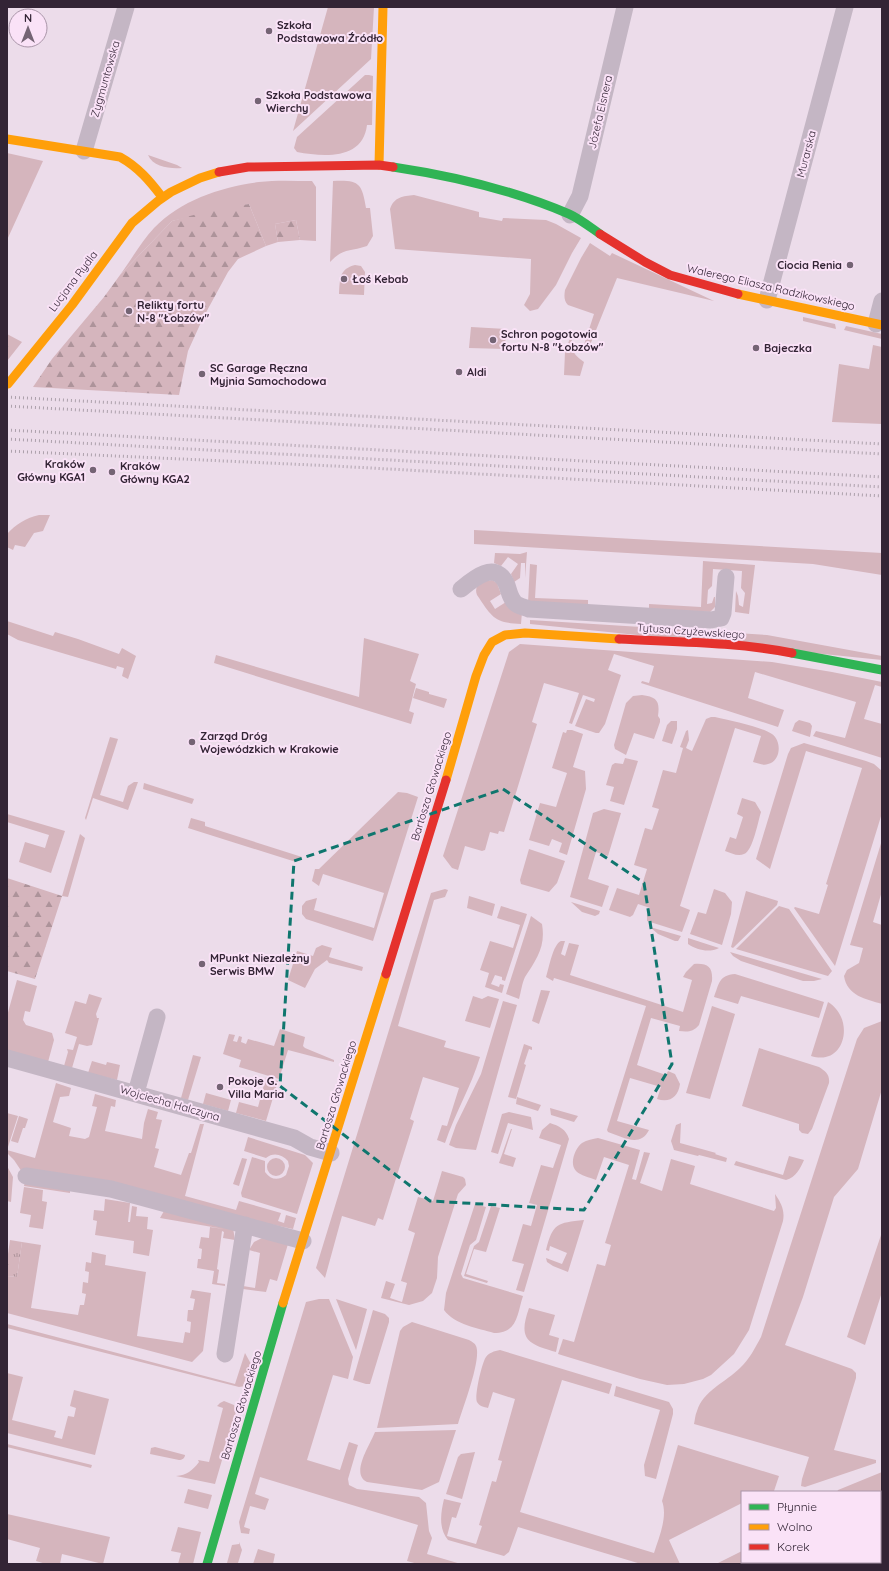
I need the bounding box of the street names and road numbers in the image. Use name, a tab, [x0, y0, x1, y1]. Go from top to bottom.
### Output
street label: Zygmuntowska	[87, 39, 123, 119]
street label: Józefa Elsnera	[585, 74, 615, 150]
street label: Murarska	[793, 129, 819, 179]
street label: Lucjana Rydla	[45, 248, 101, 314]
street label: Walerego Eliasza Radzikowskiego	[686, 261, 857, 313]
street label: Tytusa Czyżewskiego	[637, 620, 746, 642]
street label: Bartosza Głowackiego	[408, 729, 454, 842]
street label: Bartosza Głowackiego	[313, 1038, 359, 1151]
street label: Wojciecha Halczyna	[118, 1082, 222, 1124]
street label: Bartosza Głowackiego	[218, 1348, 264, 1461]

